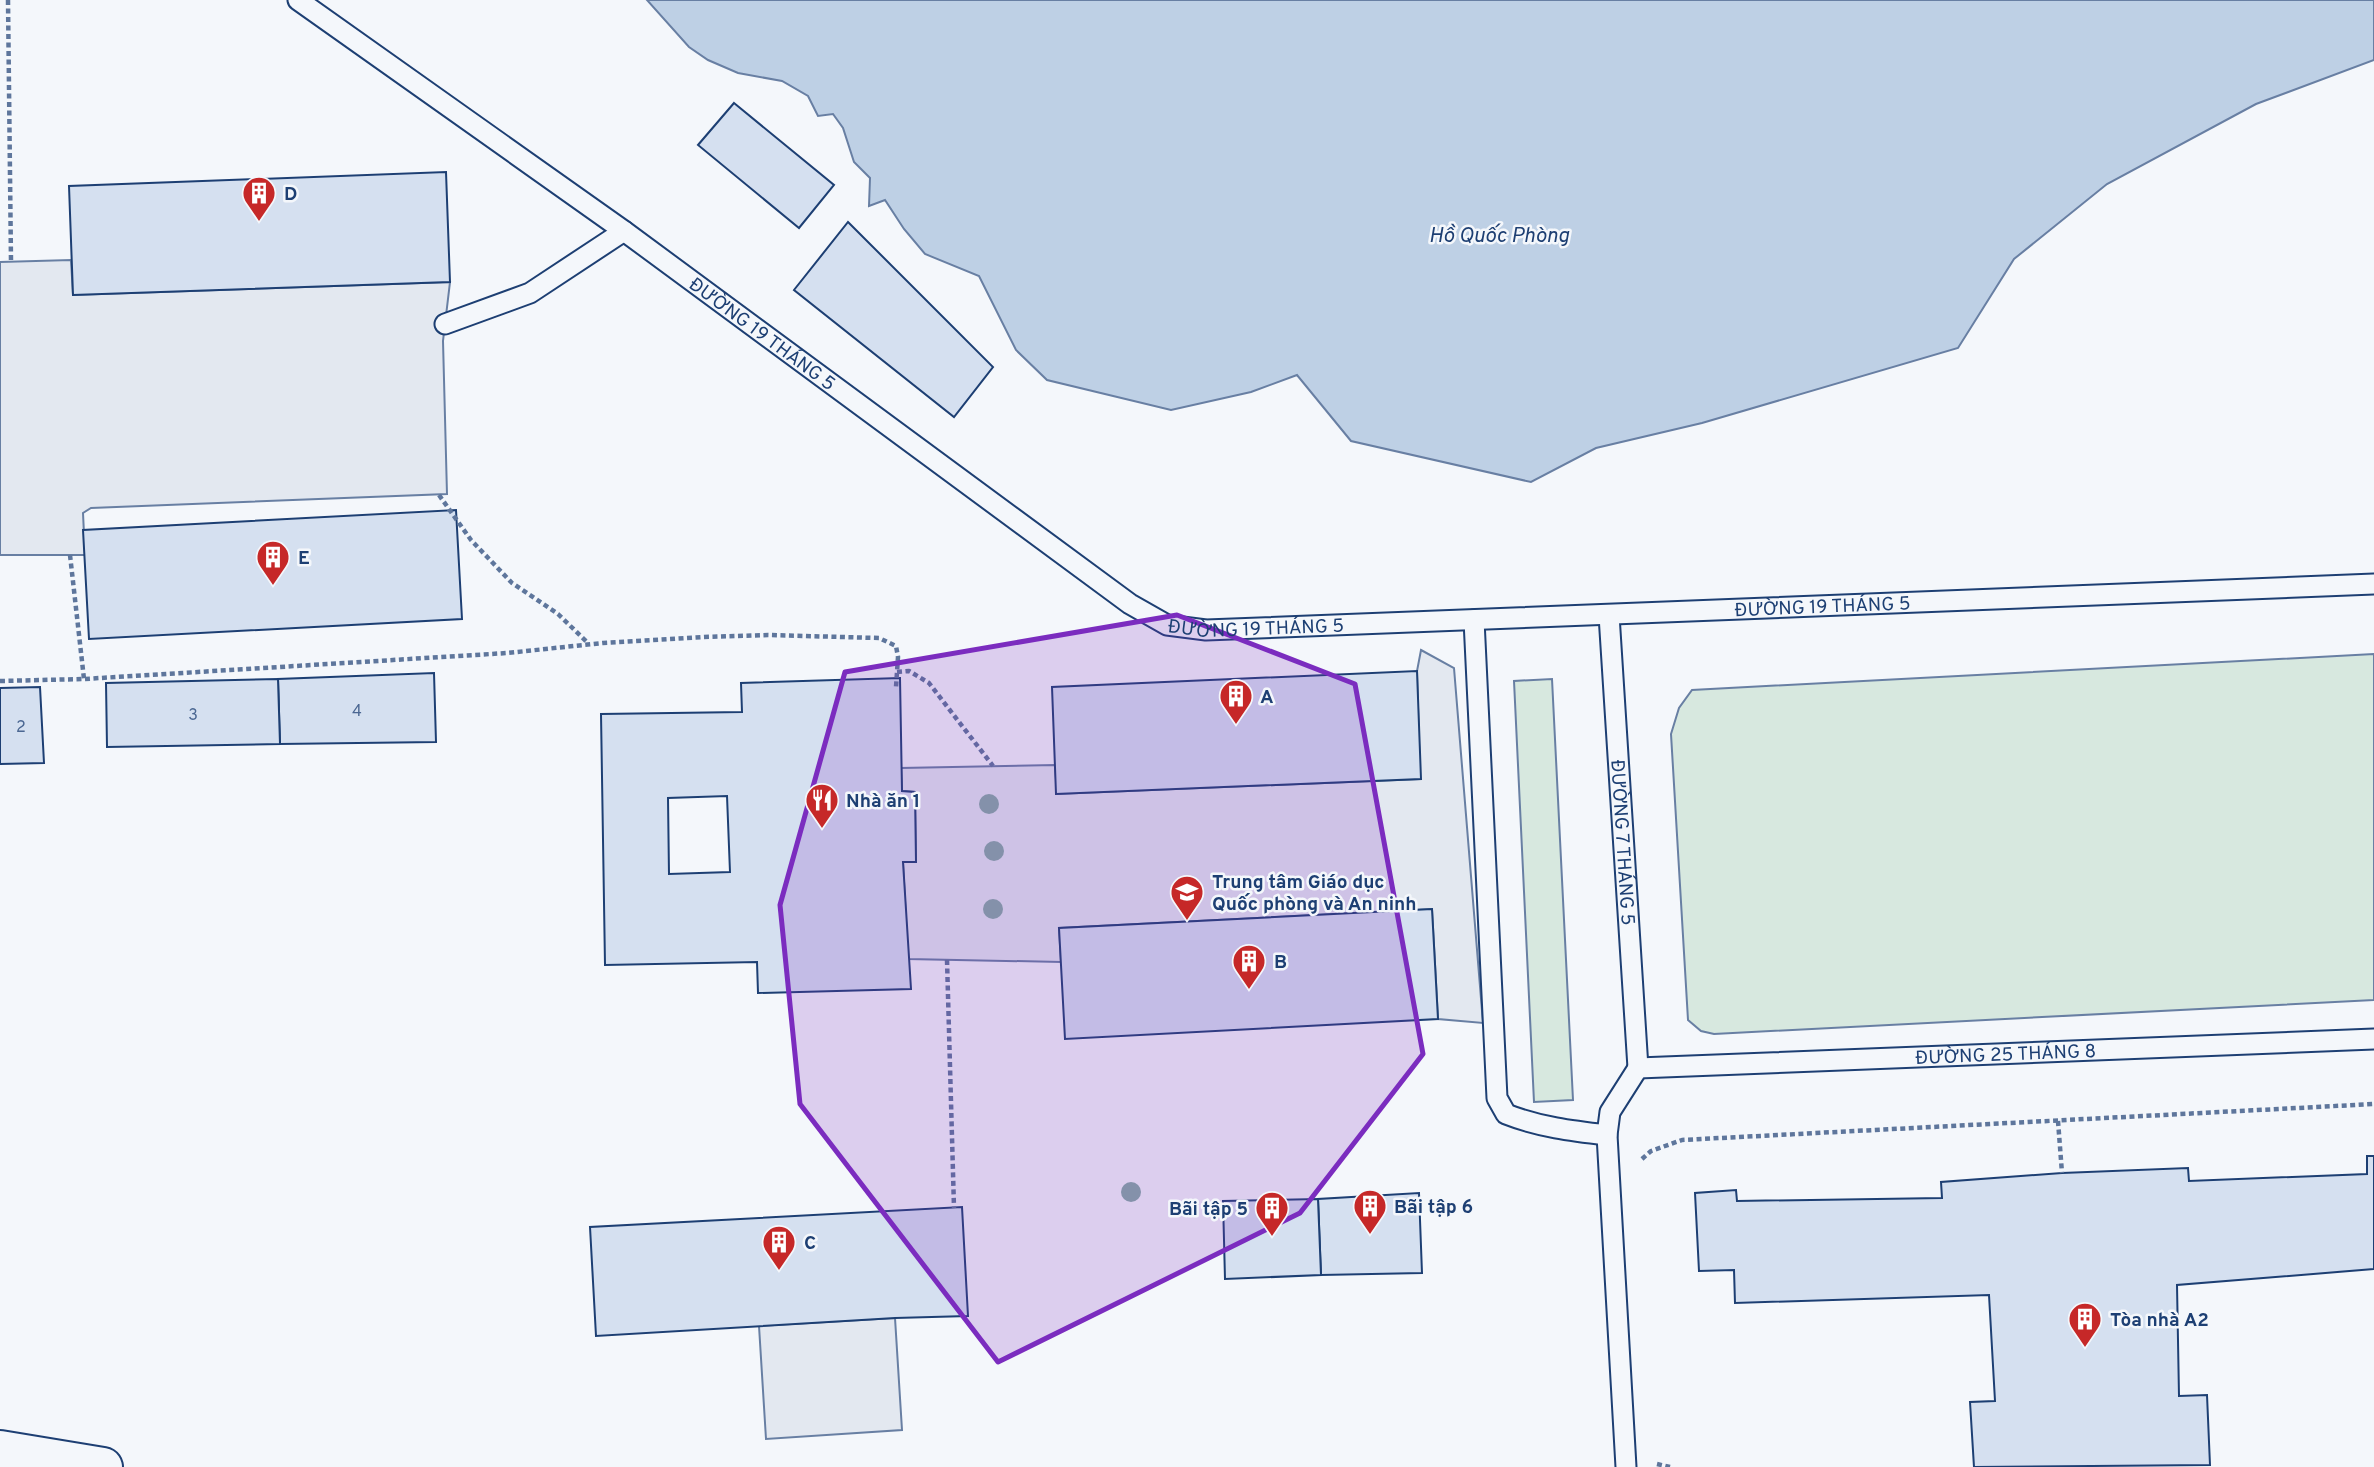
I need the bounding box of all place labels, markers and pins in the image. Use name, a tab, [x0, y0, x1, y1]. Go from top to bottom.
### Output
building icon: D	[240, 174, 278, 223]
place label: D	[284, 183, 298, 207]
building icon: E	[254, 538, 292, 587]
place label: E	[298, 547, 310, 571]
building icon: A	[1217, 677, 1255, 726]
place label: A	[1260, 686, 1274, 710]
restaurant icon: Nhà ăn 1	[803, 781, 841, 830]
place label: Nhà ăn 1	[846, 790, 920, 814]
place label: Trung tâm Giáo dục Quốc phòng và An ninh	[1212, 871, 1417, 917]
school or university icon: Trung tâm Giáo dục Quốc phòng và An ninh	[1168, 873, 1206, 922]
building icon: B	[1230, 942, 1268, 991]
place label: B	[1274, 951, 1287, 975]
building icon: Bãi tập 6	[1351, 1187, 1389, 1236]
building icon: Bãi tập 5	[1253, 1189, 1291, 1238]
place label: Bãi tập 6	[1394, 1196, 1473, 1220]
place label: Bãi tập 5	[1169, 1198, 1248, 1222]
building icon: C	[760, 1223, 798, 1272]
place label: C	[804, 1232, 816, 1256]
building icon: Tòa nhà A2	[2066, 1300, 2104, 1349]
place label: Tòa nhà A2	[2110, 1309, 2209, 1333]

